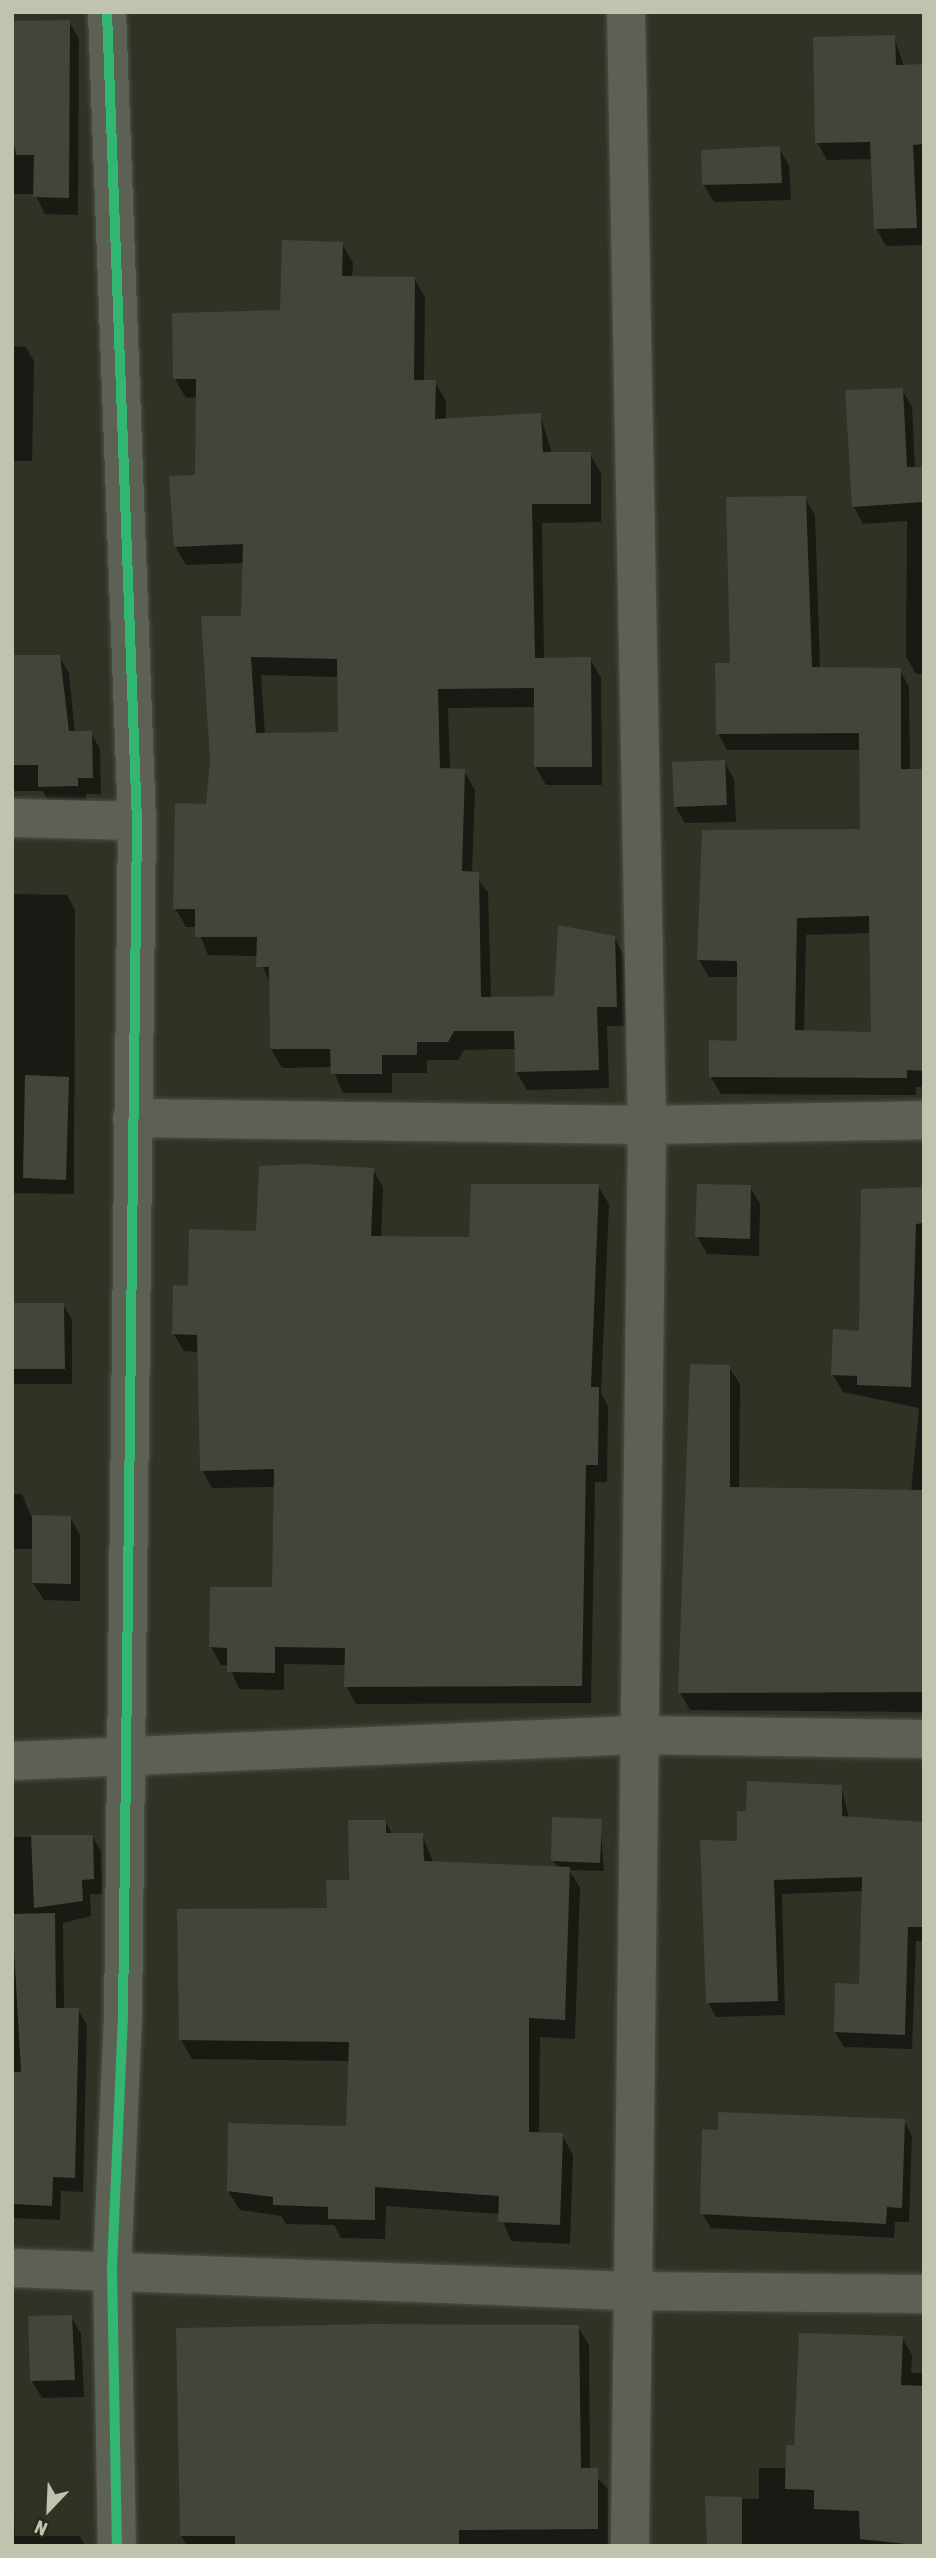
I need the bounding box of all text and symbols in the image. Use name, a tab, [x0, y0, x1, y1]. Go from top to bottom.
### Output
north arrow	[14, 2474, 84, 2544]
text: N	[31, 2516, 50, 2541]

